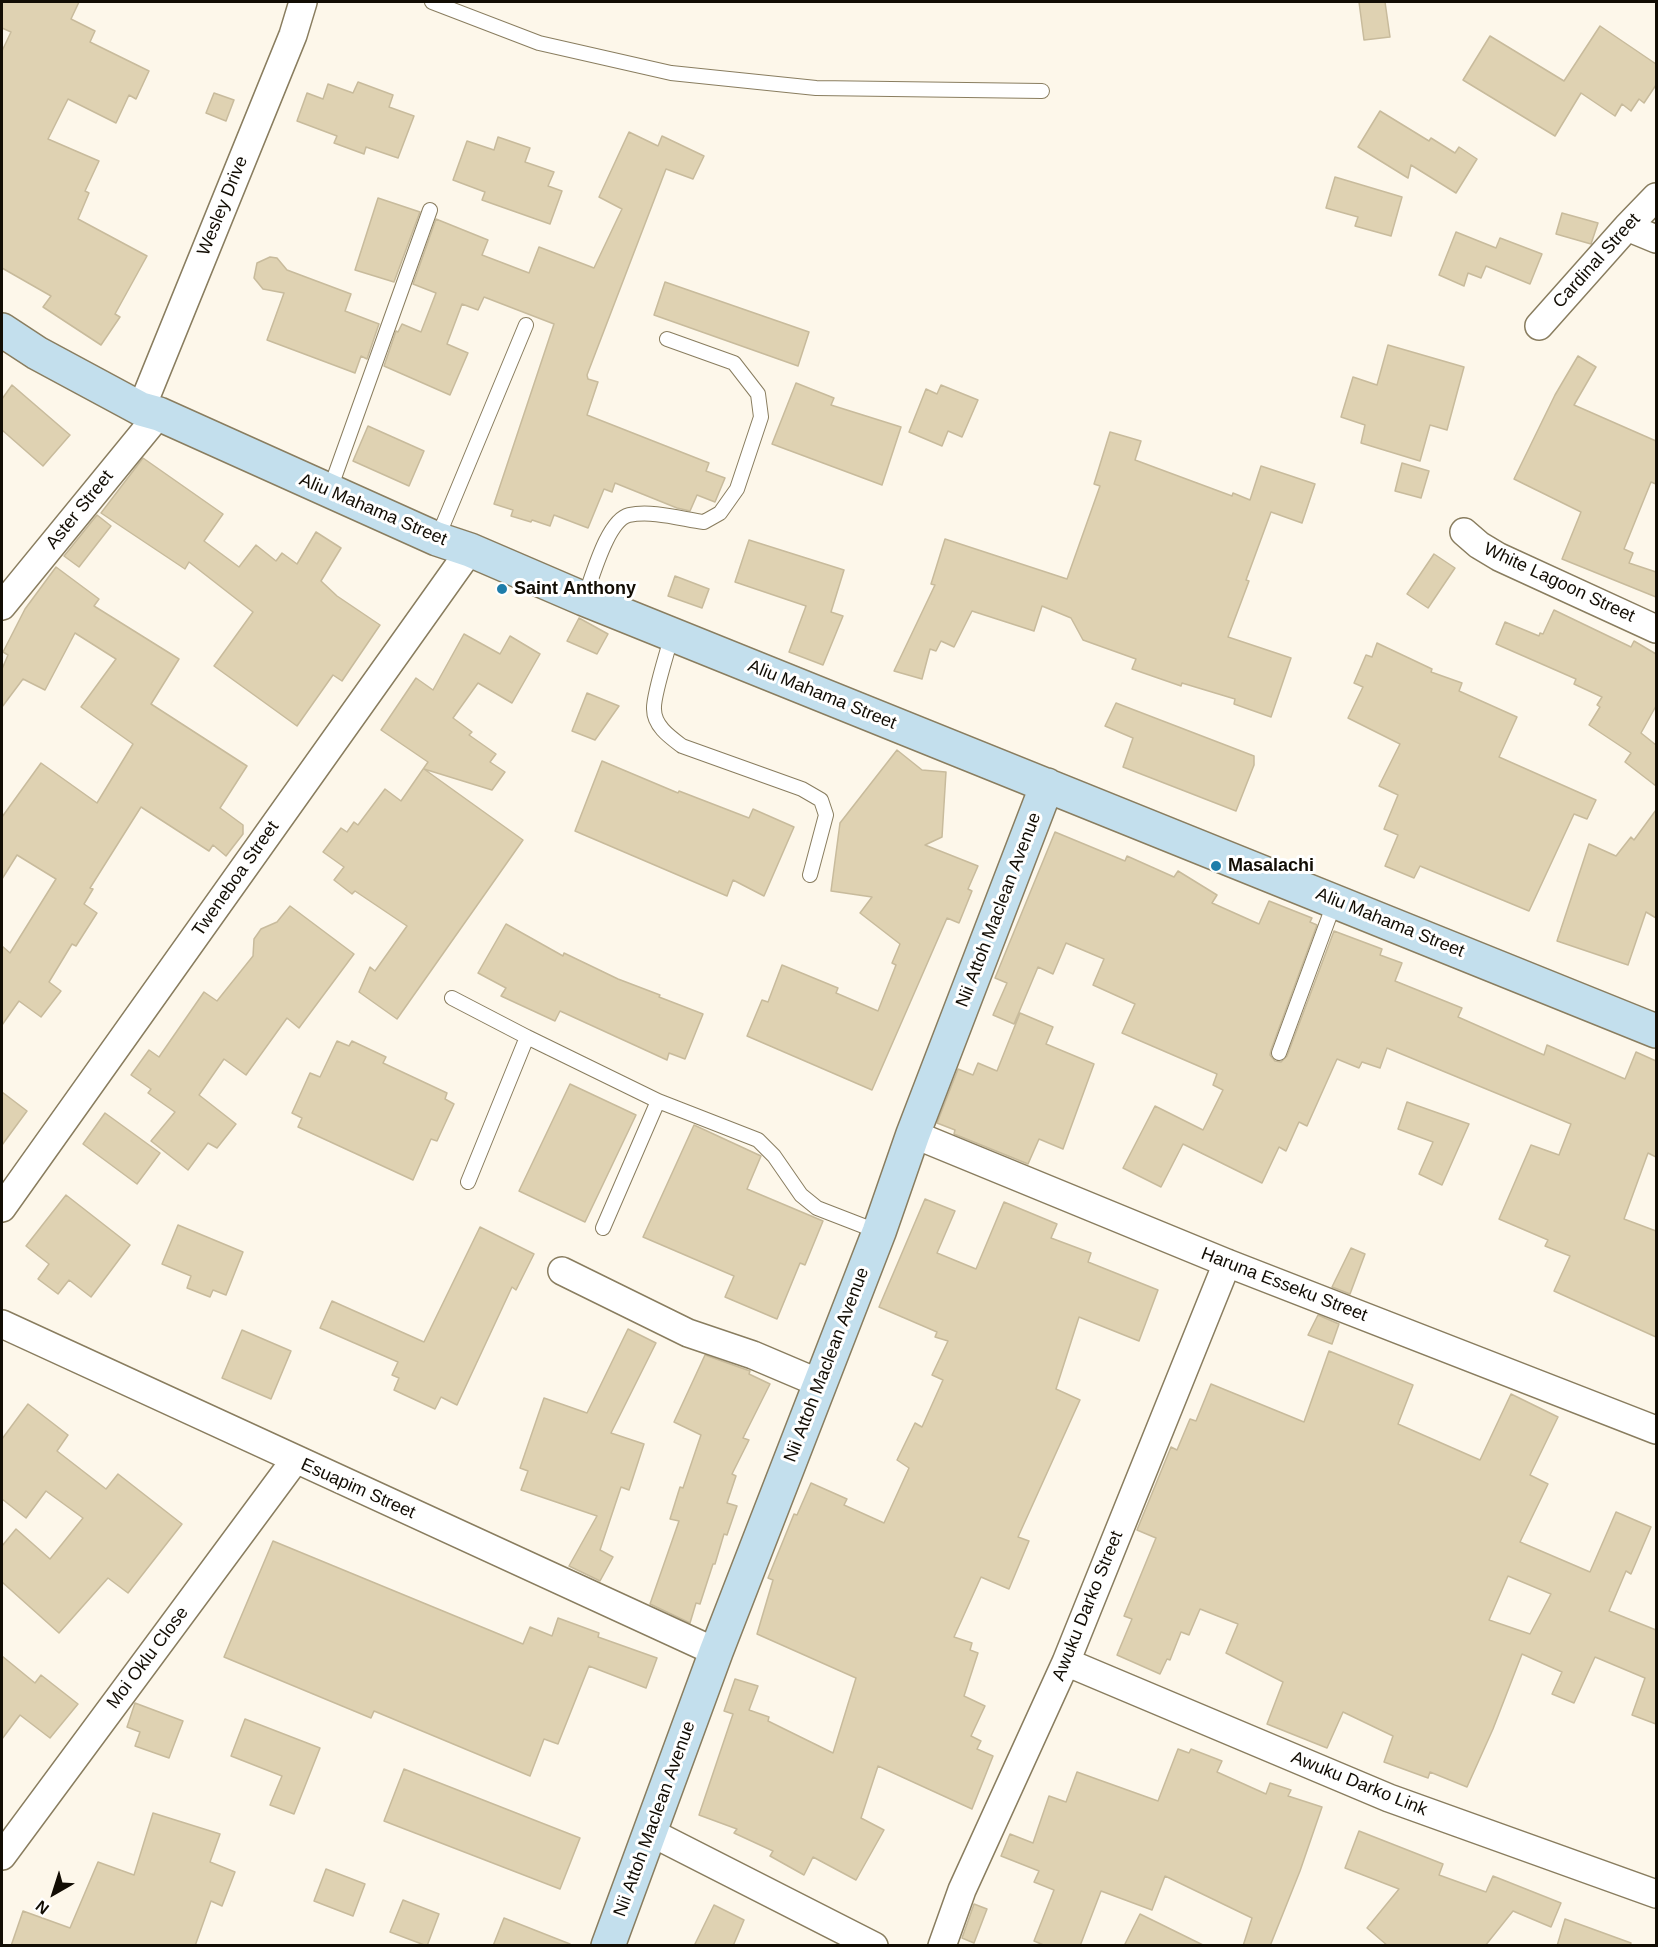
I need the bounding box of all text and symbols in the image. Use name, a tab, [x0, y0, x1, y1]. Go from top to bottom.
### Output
street label: Wesley Drive	[193, 153, 253, 259]
street label: Cardinal Street	[1549, 209, 1645, 313]
street label: Aster Street	[42, 466, 118, 554]
street label: Aliu Mahama Street	[296, 469, 450, 551]
street label: White Lagoon Street	[1480, 539, 1638, 627]
place label: Saint Anthony	[514, 578, 636, 600]
marker: Saint Anthony	[495, 582, 509, 596]
street label: Aliu Mahama Street	[745, 655, 899, 735]
street label: Nii Attoh Maclean Avenue	[952, 810, 1046, 1010]
street label: Tweneboa Street	[188, 817, 284, 941]
place label: Masalachi	[1228, 855, 1314, 877]
marker: Masalachi	[1209, 859, 1223, 873]
street label: Aliu Mahama Street	[1313, 883, 1467, 963]
street label: Haruna Esseku Street	[1198, 1243, 1370, 1327]
street label: Nii Attoh Maclean Avenue	[780, 1265, 874, 1465]
street label: Esuapim Street	[297, 1454, 419, 1524]
street label: Awuku Darko Street	[1048, 1528, 1128, 1684]
street label: Moi Oklu Close	[103, 1603, 193, 1713]
street label: Nii Attoh Maclean Avenue	[609, 1718, 701, 1920]
street label: Awuku Darko Link	[1288, 1747, 1430, 1821]
north arrow	[24, 1863, 84, 1923]
text: N	[33, 1897, 52, 1918]

